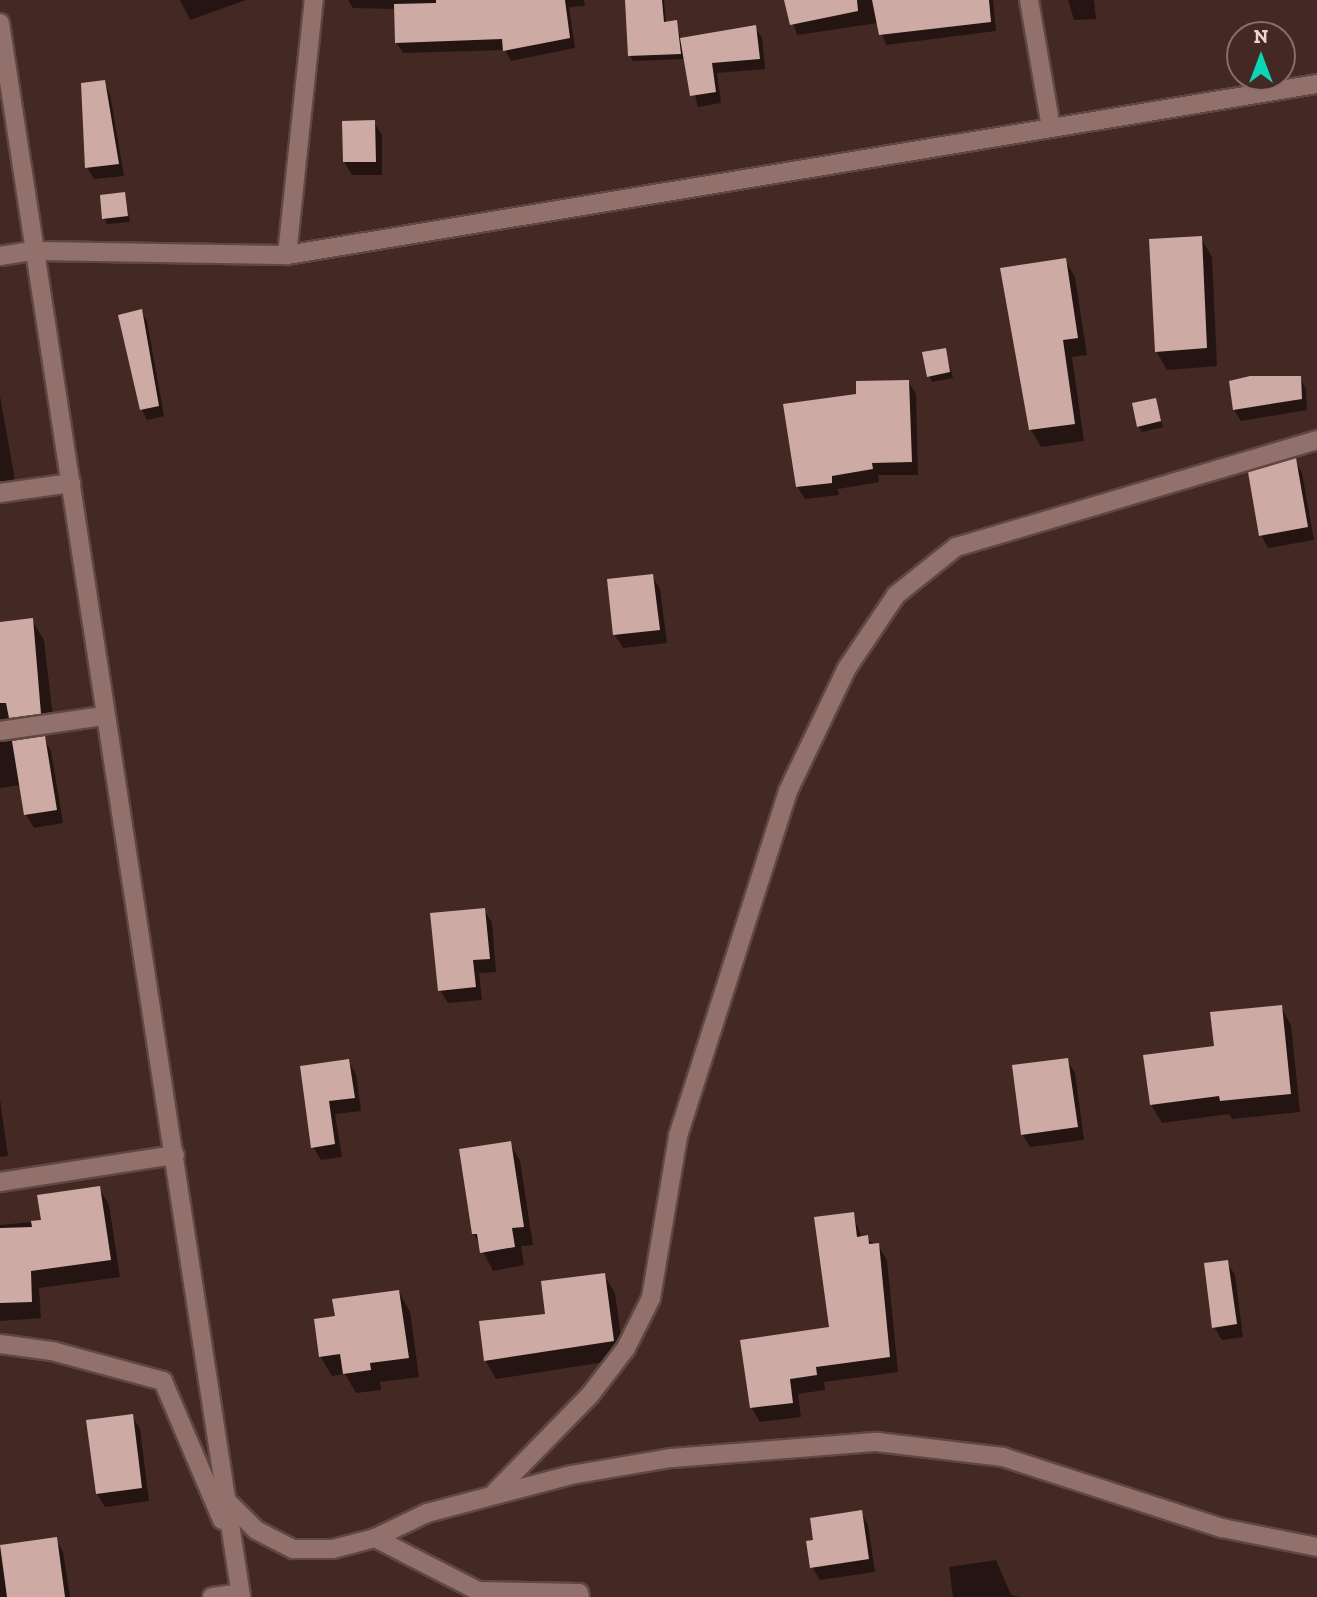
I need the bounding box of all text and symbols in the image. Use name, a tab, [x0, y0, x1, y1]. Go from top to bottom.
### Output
north arrow	[1226, 21, 1296, 91]
text: N	[1254, 25, 1268, 48]

